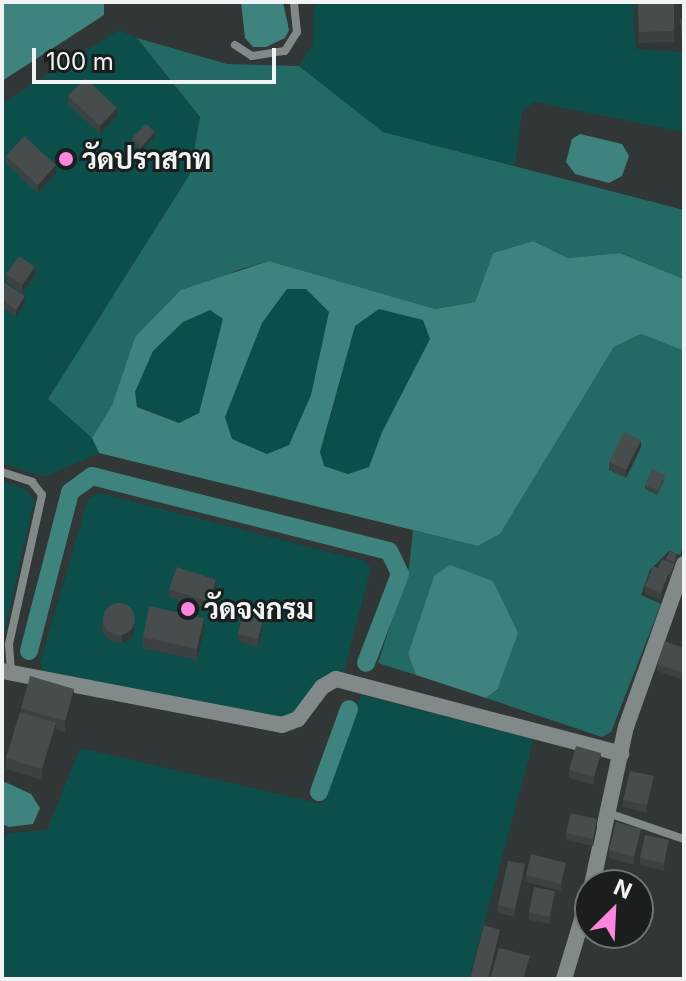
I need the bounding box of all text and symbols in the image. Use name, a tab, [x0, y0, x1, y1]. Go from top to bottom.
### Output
scale bar	[36, 32, 280, 82]
text: 100 m	[46, 47, 114, 76]
place label: วัดปราสาท	[82, 142, 211, 176]
marker: วัดปราสาท	[57, 150, 75, 168]
place label: วัดจงกรม	[204, 592, 314, 626]
marker: วัดจงกรม	[179, 600, 197, 618]
north arrow	[574, 869, 654, 949]
text: N	[610, 874, 636, 904]

